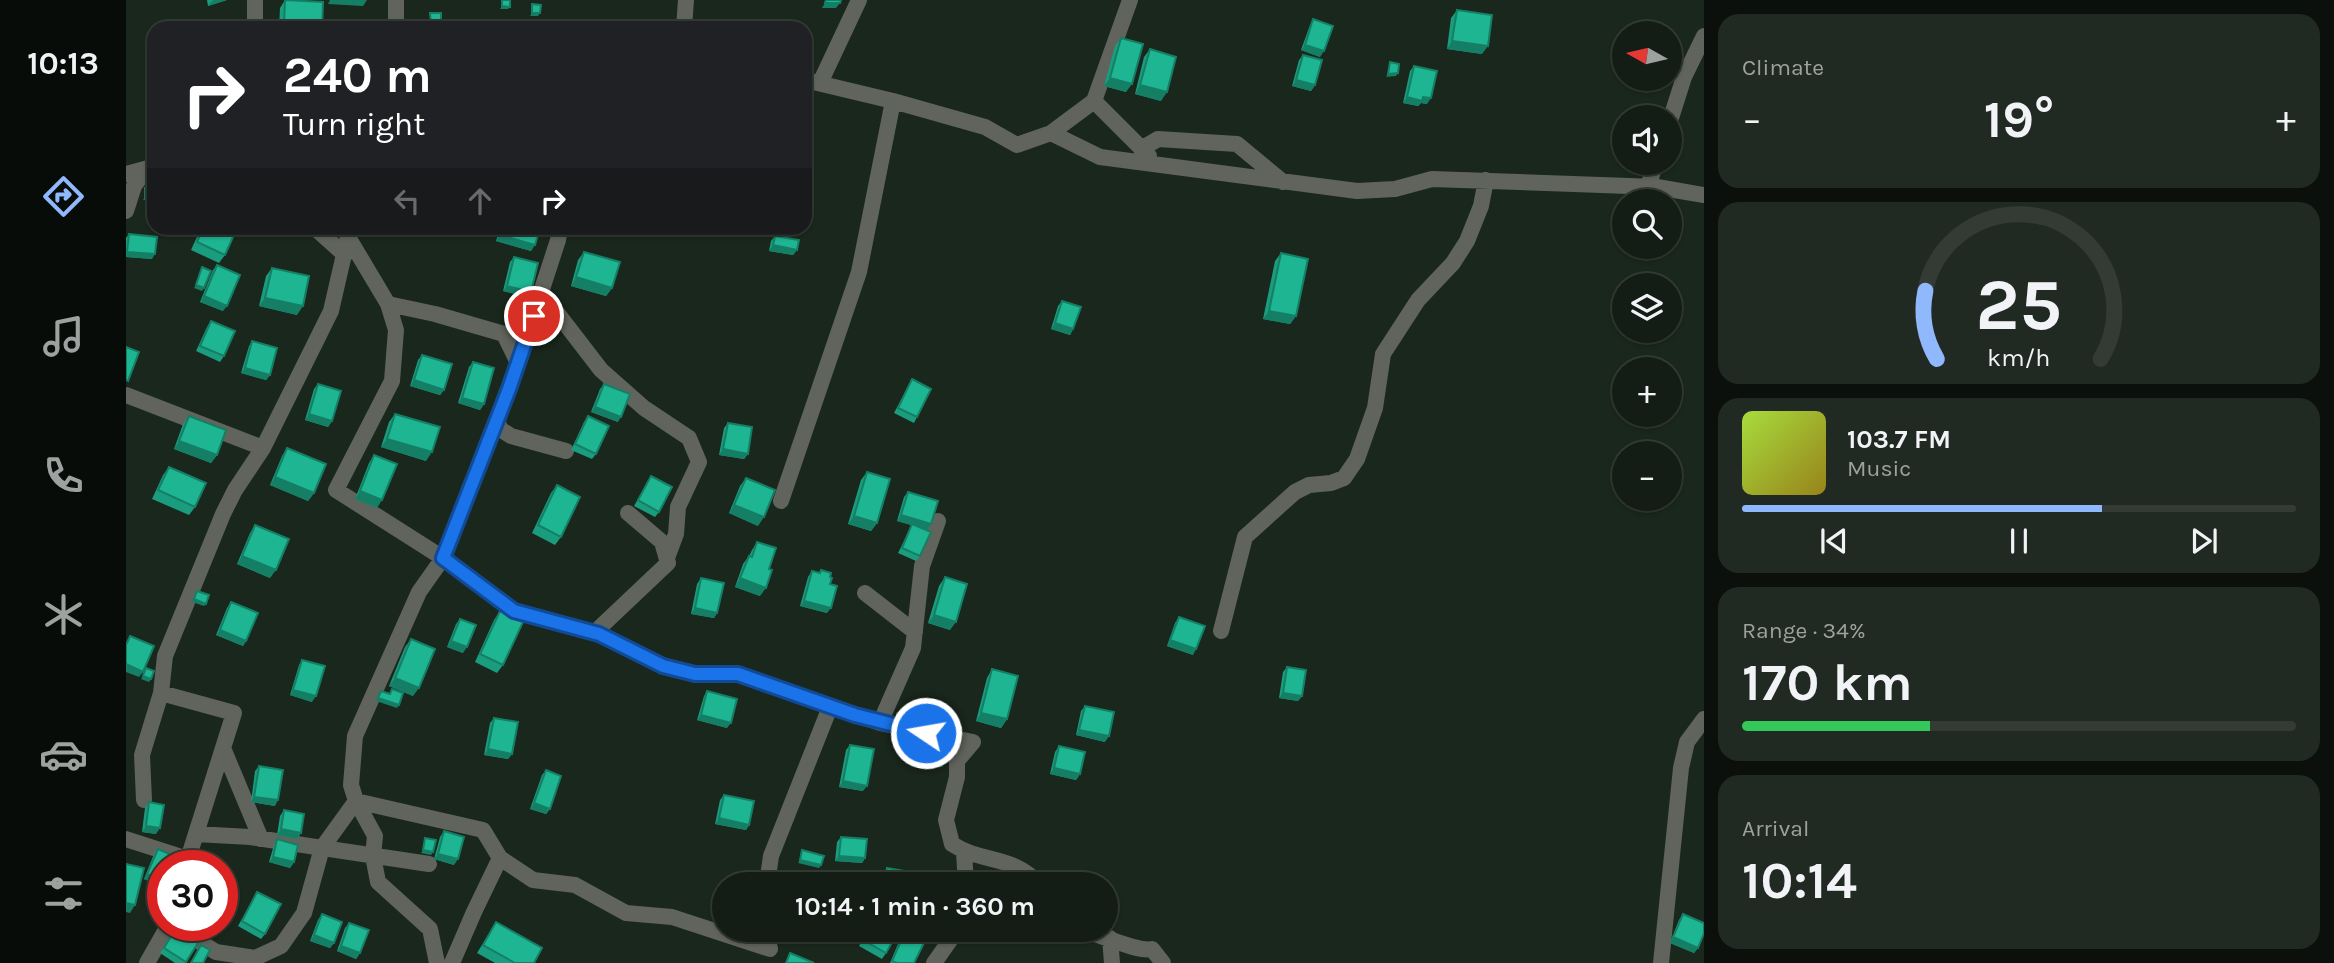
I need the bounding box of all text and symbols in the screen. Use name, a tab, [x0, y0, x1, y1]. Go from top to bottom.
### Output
north arrow	[1612, 21, 1682, 91]
map controls	[1612, 21, 1682, 511]
text: 10:13	[27, 45, 99, 82]
text: 240 m	[283, 47, 432, 104]
icon: right	[168, 49, 259, 140]
text: Climate	[1742, 54, 1824, 81]
text: 19°	[1984, 89, 2054, 150]
text: −	[1742, 97, 1762, 142]
text: +	[2276, 97, 2296, 142]
button: sound	[1612, 105, 1682, 175]
text: Turn right	[283, 106, 425, 143]
icon: directions	[39, 172, 88, 221]
icon: left	[388, 182, 426, 220]
icon: ahead	[461, 182, 499, 220]
icon: right	[534, 182, 572, 220]
button: search	[1612, 189, 1682, 259]
text: 25	[1976, 263, 2062, 348]
button: layers	[1612, 273, 1682, 343]
pin	[504, 286, 564, 346]
icon: arrive	[515, 297, 553, 335]
icon: music	[39, 312, 88, 361]
text: km/h	[1987, 343, 2051, 372]
button: +	[1612, 357, 1682, 427]
text: 103.7 FM	[1847, 424, 1951, 455]
button: −	[1612, 441, 1682, 511]
icon: phone	[39, 451, 88, 500]
text: Music	[1847, 455, 1911, 482]
icon: previous	[1815, 522, 1853, 560]
icon: pause	[2000, 522, 2038, 560]
icon: next	[2185, 522, 2223, 560]
icon: climate	[39, 590, 88, 639]
text: Range · 34%	[1742, 617, 1866, 644]
text: 170 km	[1742, 652, 1913, 713]
position arrow	[889, 696, 963, 770]
icon: car	[39, 730, 88, 779]
text: Arrival	[1742, 815, 1809, 842]
speed limit sign: 30	[147, 850, 238, 941]
text: 10:14	[1742, 850, 1857, 911]
icon: filters	[39, 869, 88, 918]
text: 10:14 · 1 min · 360 m	[795, 891, 1035, 922]

